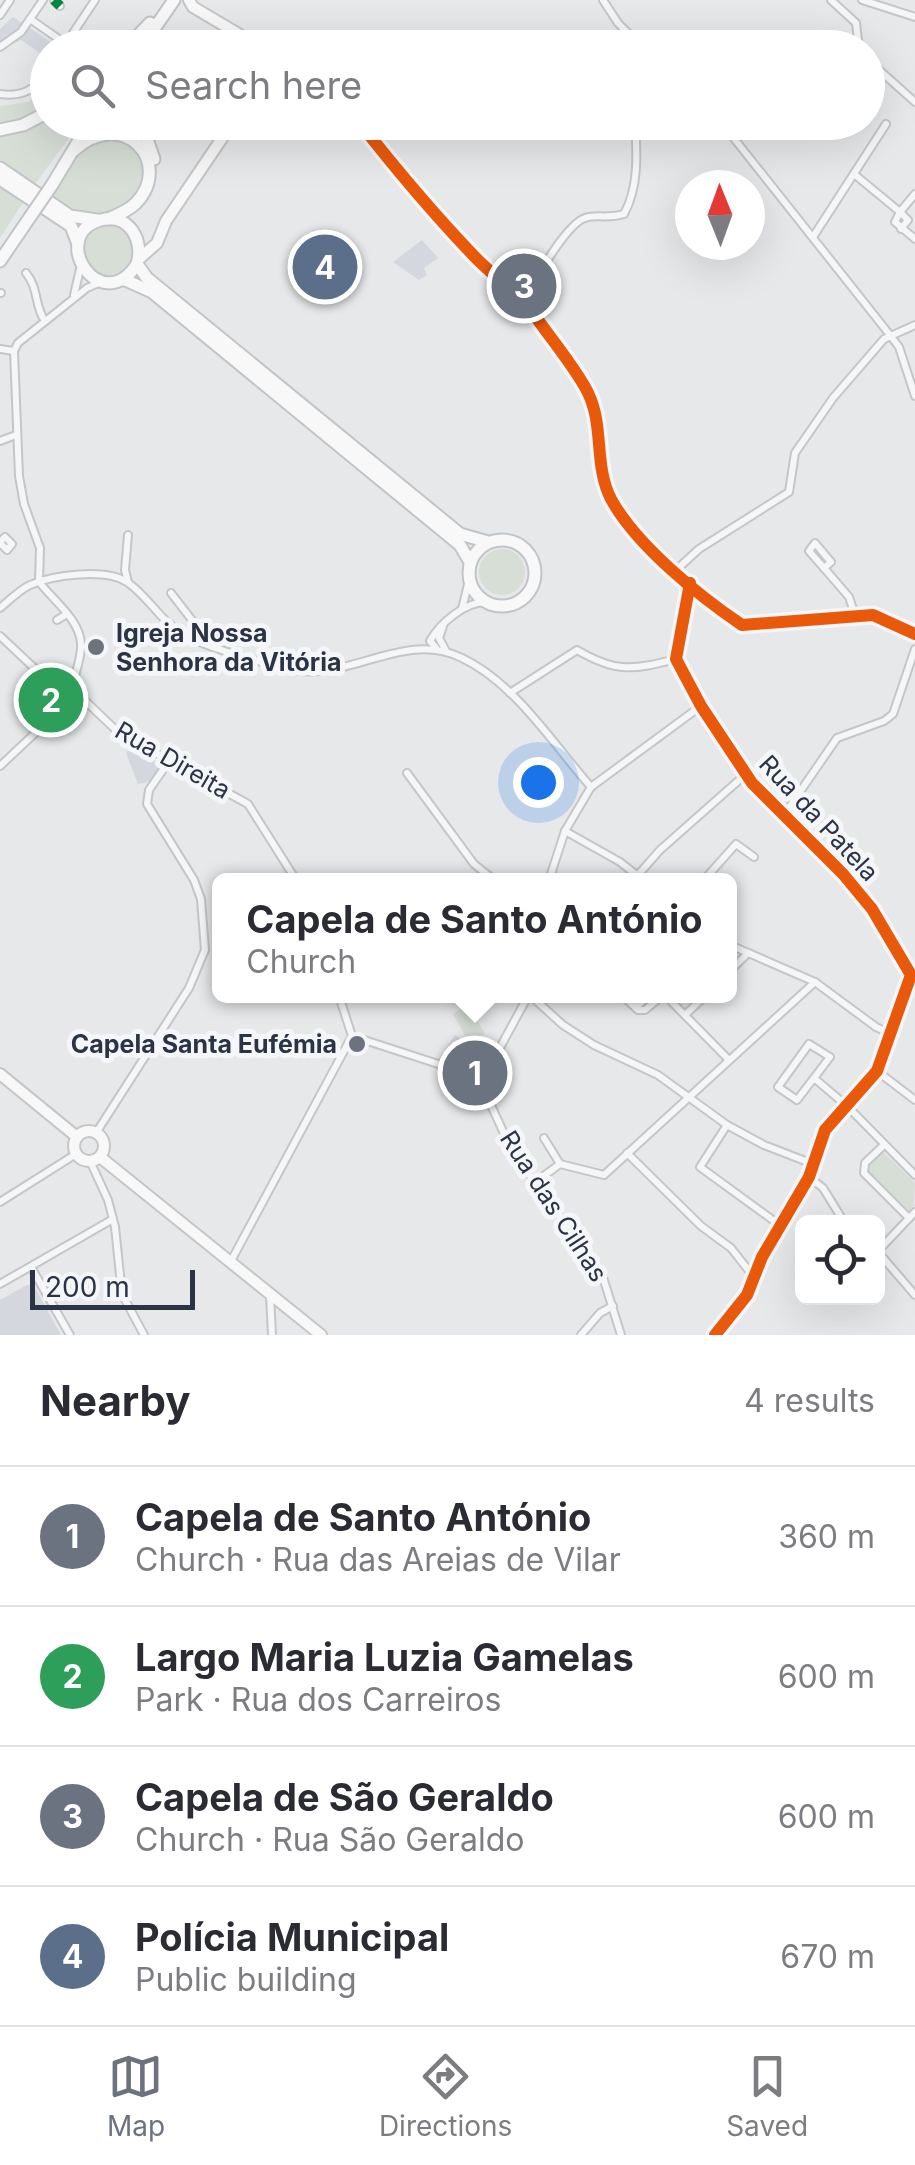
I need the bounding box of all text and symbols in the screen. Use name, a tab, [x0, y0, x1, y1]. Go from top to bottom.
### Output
search box	[30, 30, 885, 140]
icon: search	[65, 58, 120, 113]
text: Search here	[145, 62, 362, 108]
north arrow	[675, 170, 765, 260]
pin: 4	[292, 230, 358, 304]
pin: 3	[492, 248, 556, 324]
place label: Igreja Nossa Senhora da Vitória	[116, 618, 342, 677]
marker: Igreja Nossa Senhora da Vitória	[85, 636, 107, 658]
pin: 2	[18, 662, 84, 738]
street label: Rua Direita	[110, 715, 236, 805]
street label: Rua da Patela	[753, 749, 885, 887]
your location	[513, 757, 564, 808]
popup	[212, 873, 737, 1003]
text: Capela de Santo António	[246, 896, 703, 942]
text: Church	[246, 942, 356, 981]
place label: Capela Santa Eufémia	[71, 1029, 337, 1059]
marker: Capela Santa Eufémia	[346, 1033, 368, 1055]
pin: 1	[442, 1036, 508, 1110]
street label: Rua das Cilhas	[494, 1125, 614, 1287]
map controls	[795, 1215, 885, 1305]
button: locate	[795, 1215, 885, 1305]
scale bar	[30, 1265, 195, 1310]
text: 200 m	[45, 1270, 130, 1304]
text: Nearby	[40, 1375, 191, 1426]
text: 4 results	[744, 1381, 875, 1420]
text: Capela de Santo António	[135, 1494, 591, 1540]
text: 1	[66, 1517, 79, 1556]
text: 360 m	[778, 1517, 875, 1556]
text: Church · Rua das Areias de Vilar	[135, 1540, 621, 1579]
text: Largo Maria Luzia Gamelas	[135, 1634, 634, 1680]
text: 2	[62, 1657, 83, 1696]
text: 600 m	[778, 1657, 875, 1696]
text: Park · Rua dos Carreiros	[135, 1680, 501, 1719]
text: Capela de São Geraldo	[135, 1774, 554, 1820]
text: 3	[62, 1797, 83, 1836]
text: 600 m	[778, 1797, 875, 1836]
text: Church · Rua São Geraldo	[135, 1820, 524, 1859]
text: Polícia Municipal	[135, 1914, 449, 1960]
text: 4	[62, 1937, 83, 1976]
text: 670 m	[780, 1937, 875, 1976]
text: Public building	[135, 1960, 357, 1999]
tab: Map	[107, 2049, 165, 2143]
tab: Directions	[379, 2049, 512, 2143]
tab: Saved	[726, 2049, 808, 2143]

